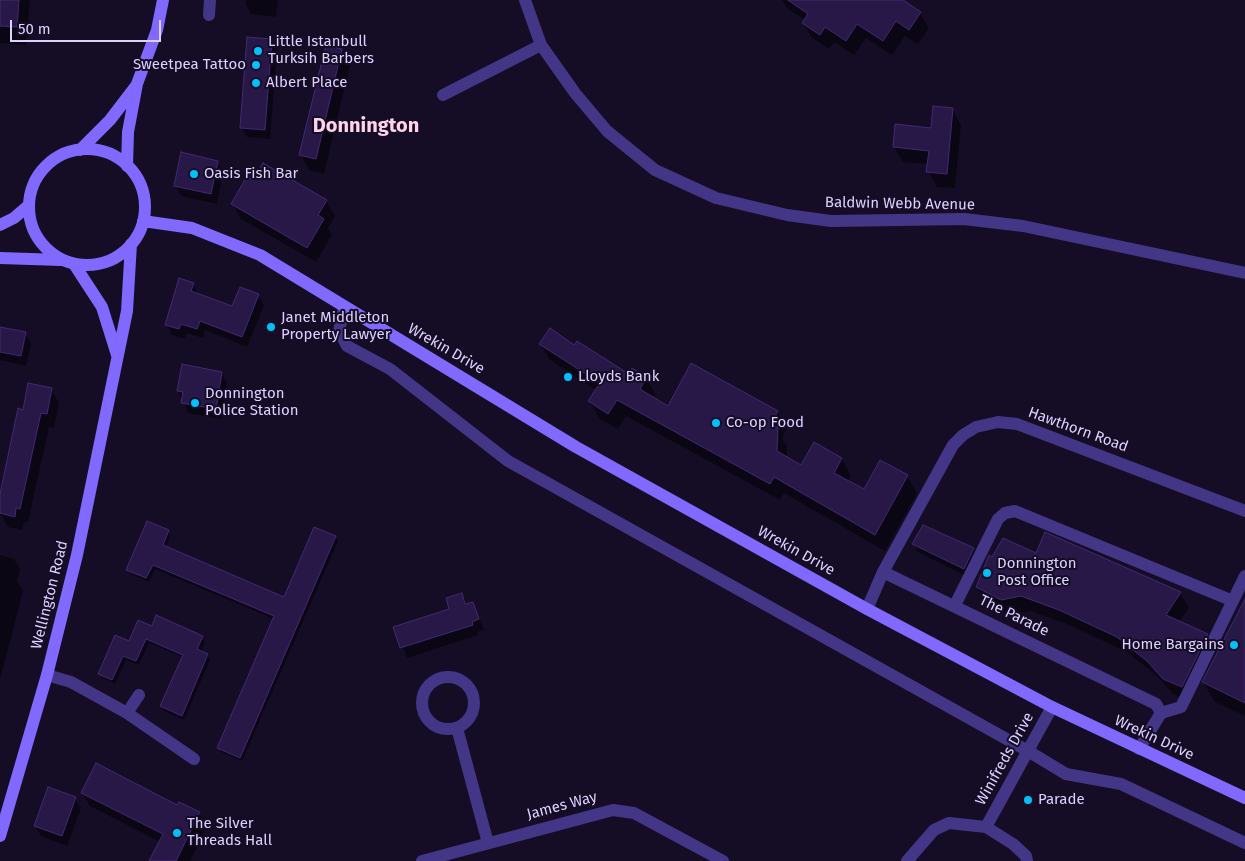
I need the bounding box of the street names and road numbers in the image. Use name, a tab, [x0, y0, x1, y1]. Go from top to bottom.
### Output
street label: Baldwin Webb Avenue	[825, 194, 975, 214]
street label: Wrekin Drive	[404, 320, 488, 378]
street label: Hawthorn Road	[1026, 404, 1130, 456]
street label: Wrekin Drive	[754, 522, 838, 580]
street label: Wellington Road	[28, 539, 72, 651]
street label: The Parade	[976, 591, 1052, 641]
street label: Winifreds Drive	[972, 709, 1038, 809]
street label: Wrekin Drive	[1111, 712, 1197, 764]
street label: James Way	[525, 788, 599, 824]

